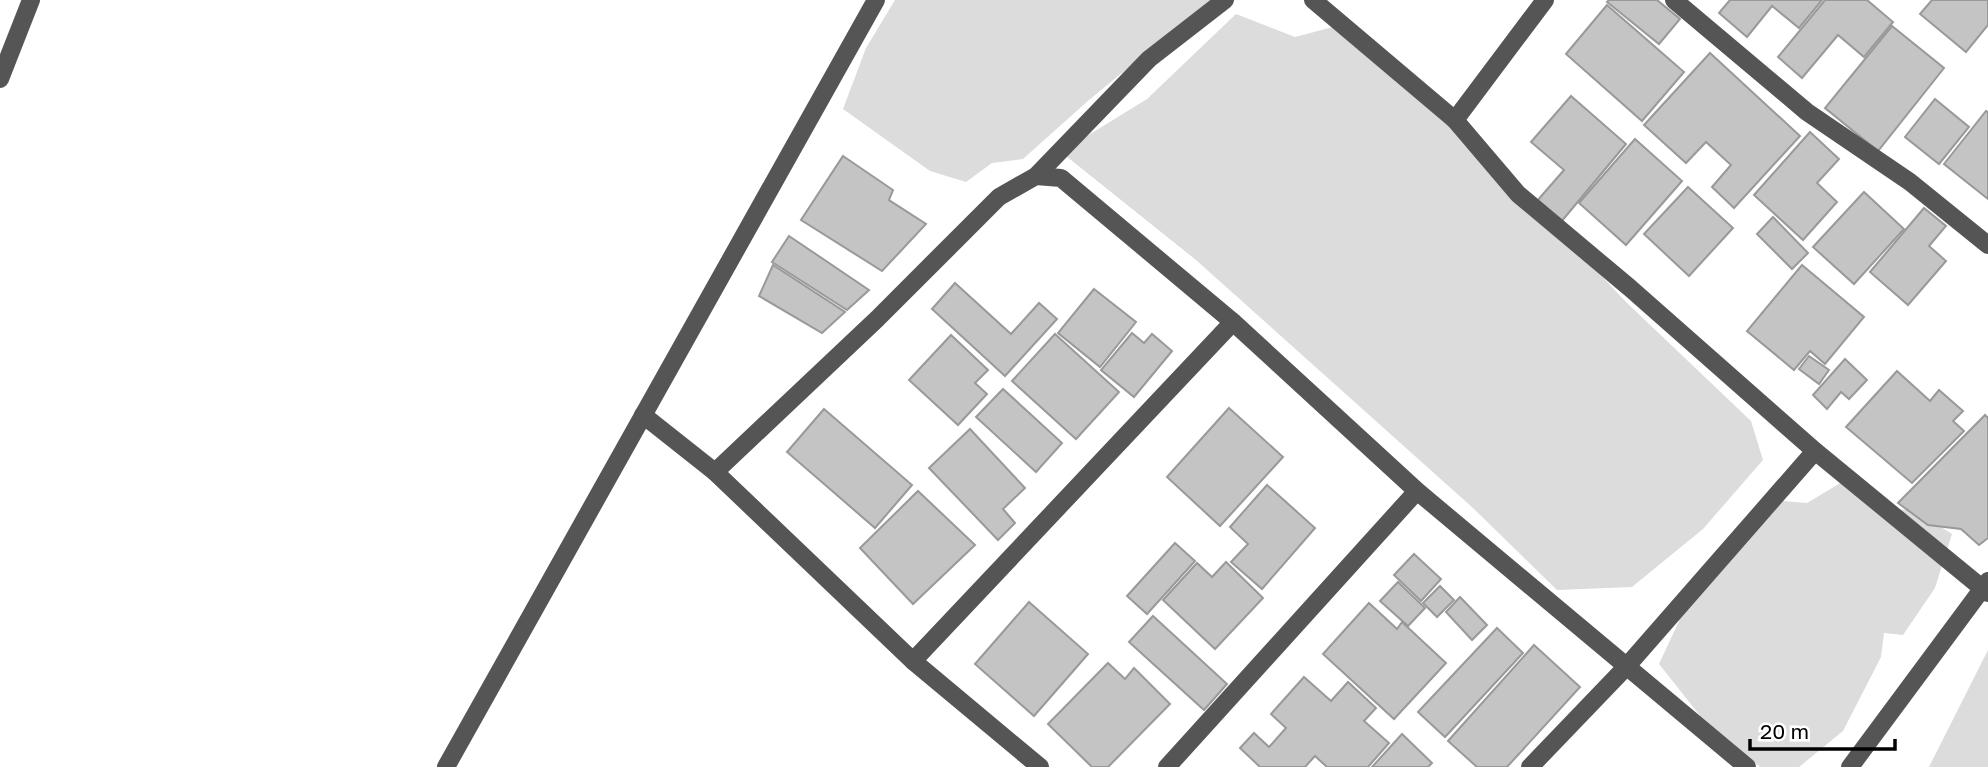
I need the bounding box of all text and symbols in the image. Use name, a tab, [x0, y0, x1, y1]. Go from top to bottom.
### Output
scale bar	[1750, 708, 1895, 752]
text: 20 m	[1760, 718, 1809, 744]

